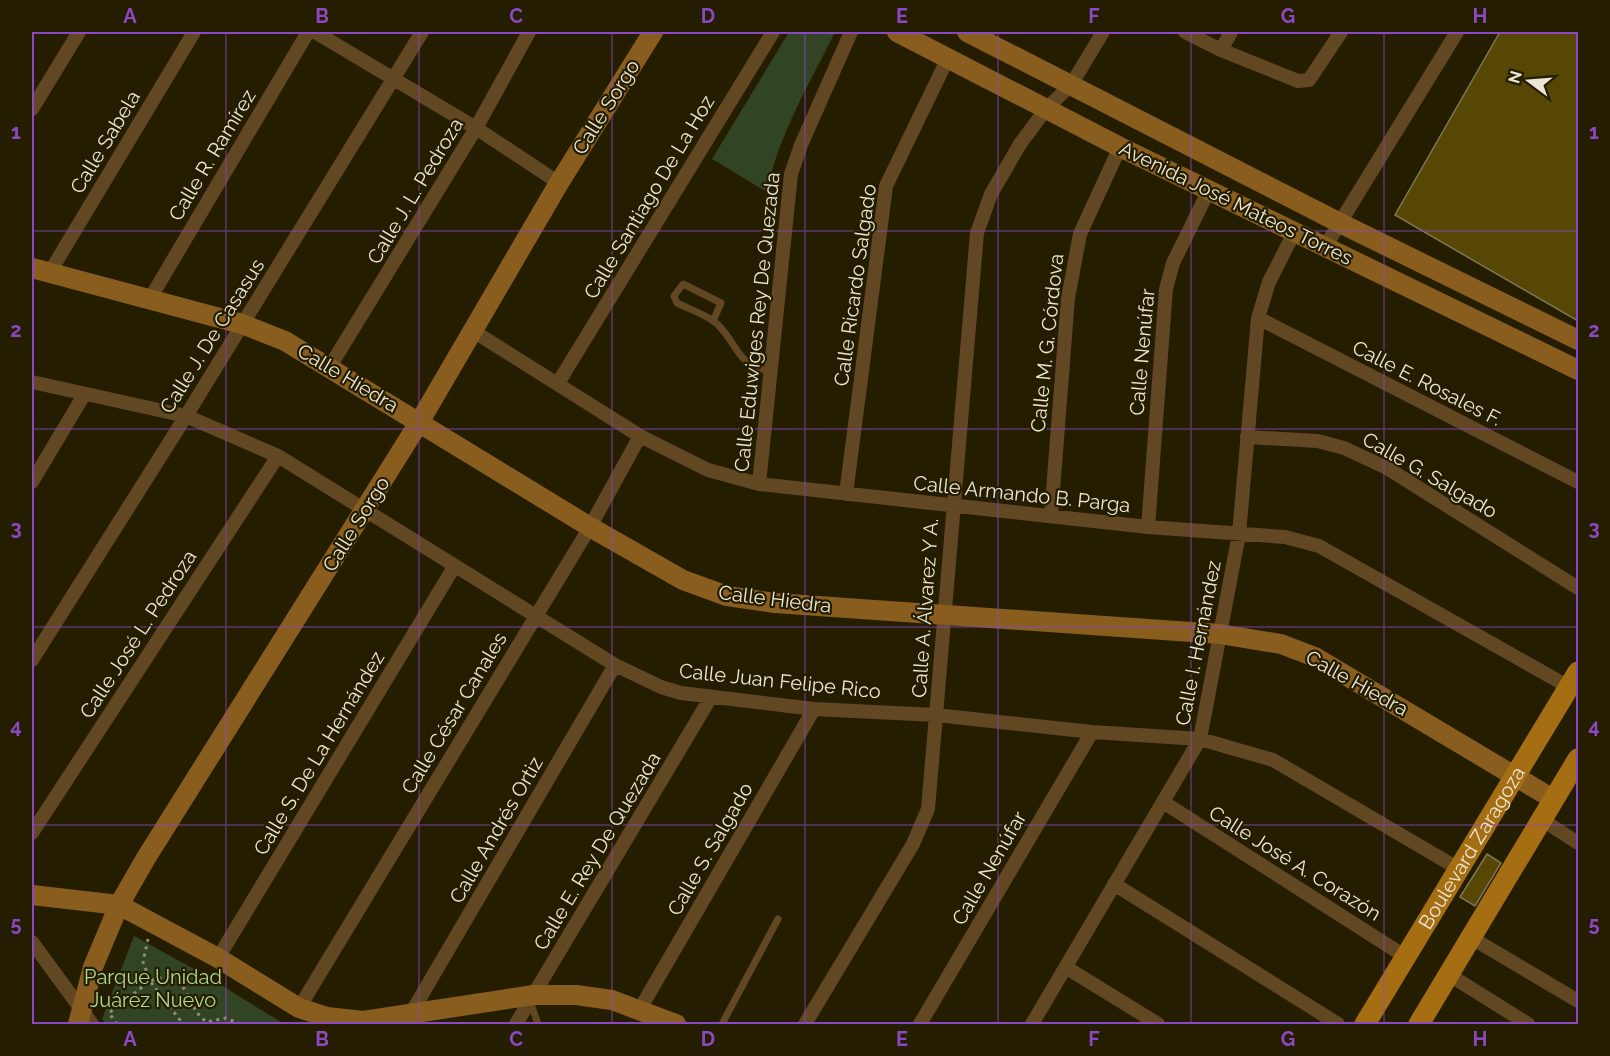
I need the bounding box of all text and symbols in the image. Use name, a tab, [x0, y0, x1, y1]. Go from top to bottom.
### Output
text: A	[123, 4, 137, 28]
text: B	[315, 4, 329, 28]
text: C	[509, 4, 523, 28]
text: D	[701, 4, 715, 28]
text: E	[896, 4, 908, 28]
text: F	[1088, 4, 1100, 28]
text: G	[1281, 4, 1295, 28]
text: H	[1473, 4, 1487, 28]
north arrow	[1499, 51, 1559, 111]
street label: Calle Sorgo	[567, 55, 645, 159]
text: N	[1504, 69, 1526, 85]
street label: Calle R. Ramírez	[163, 85, 261, 225]
street label: Calle Sabela	[65, 86, 145, 198]
street label: Calle Santiago De La Hoz	[579, 91, 719, 303]
street label: Calle J. L. Pedroza	[362, 114, 468, 268]
text: 1	[11, 120, 21, 144]
text: 1	[1589, 120, 1599, 144]
street label: Avenida José Mateos Torres	[1116, 136, 1356, 270]
street label: Calle Eduwiges Rey De Quezada	[729, 171, 785, 473]
street label: Calle Ricardo Salgado	[829, 182, 881, 388]
street label: Calle M. G. Córdova	[1026, 252, 1068, 434]
street label: Calle J. De Casasus	[155, 254, 269, 418]
street label: Calle Nenúfar	[1124, 288, 1160, 416]
text: 2	[10, 318, 22, 342]
text: 2	[1588, 318, 1600, 342]
street label: Calle E. Rosales F.	[1348, 335, 1506, 431]
street label: Calle Hiedra	[293, 338, 403, 418]
street label: Calle G. Salgado	[1358, 427, 1502, 523]
street label: Calle Armando B. Parga	[912, 471, 1132, 517]
street label: Calle Sorgo	[317, 472, 395, 576]
text: 3	[10, 516, 22, 540]
text: 3	[1588, 516, 1600, 540]
street label: Calle A. Álvarez Y A.	[907, 517, 943, 699]
street label: Calle José L. Pedroza	[75, 545, 201, 723]
street label: Calle I. Hernández	[1170, 558, 1226, 728]
street label: Calle Hiedra	[717, 580, 833, 618]
street label: Calle César Canales	[396, 628, 512, 798]
street label: Calle Hiedra	[1302, 645, 1412, 721]
street label: Calle S. De La Hernández	[249, 647, 390, 859]
street label: Calle Juan Felipe Rico	[678, 658, 882, 704]
text: 4	[10, 714, 22, 738]
text: 4	[1588, 714, 1600, 738]
street label: Calle E. Rey De Quezada	[528, 748, 666, 954]
street label: Calle Andrés Ortiz	[444, 752, 548, 908]
street label: Boulevard Zaragoza	[1413, 762, 1530, 933]
street label: Calle S. Salgado	[662, 778, 758, 920]
street label: Calle José A. Corazón	[1205, 800, 1385, 926]
street label: Calle Nenúfar	[947, 807, 1031, 929]
text: 5	[10, 912, 22, 936]
text: 5	[1588, 912, 1600, 936]
park label: Parque Unidad Juárez Nuevo	[84, 965, 222, 1012]
text: A	[123, 1027, 137, 1051]
text: B	[315, 1027, 329, 1051]
text: C	[509, 1027, 523, 1051]
text: D	[701, 1027, 715, 1051]
text: E	[896, 1027, 908, 1051]
text: F	[1088, 1027, 1100, 1051]
text: G	[1281, 1027, 1295, 1051]
text: H	[1473, 1027, 1487, 1051]

